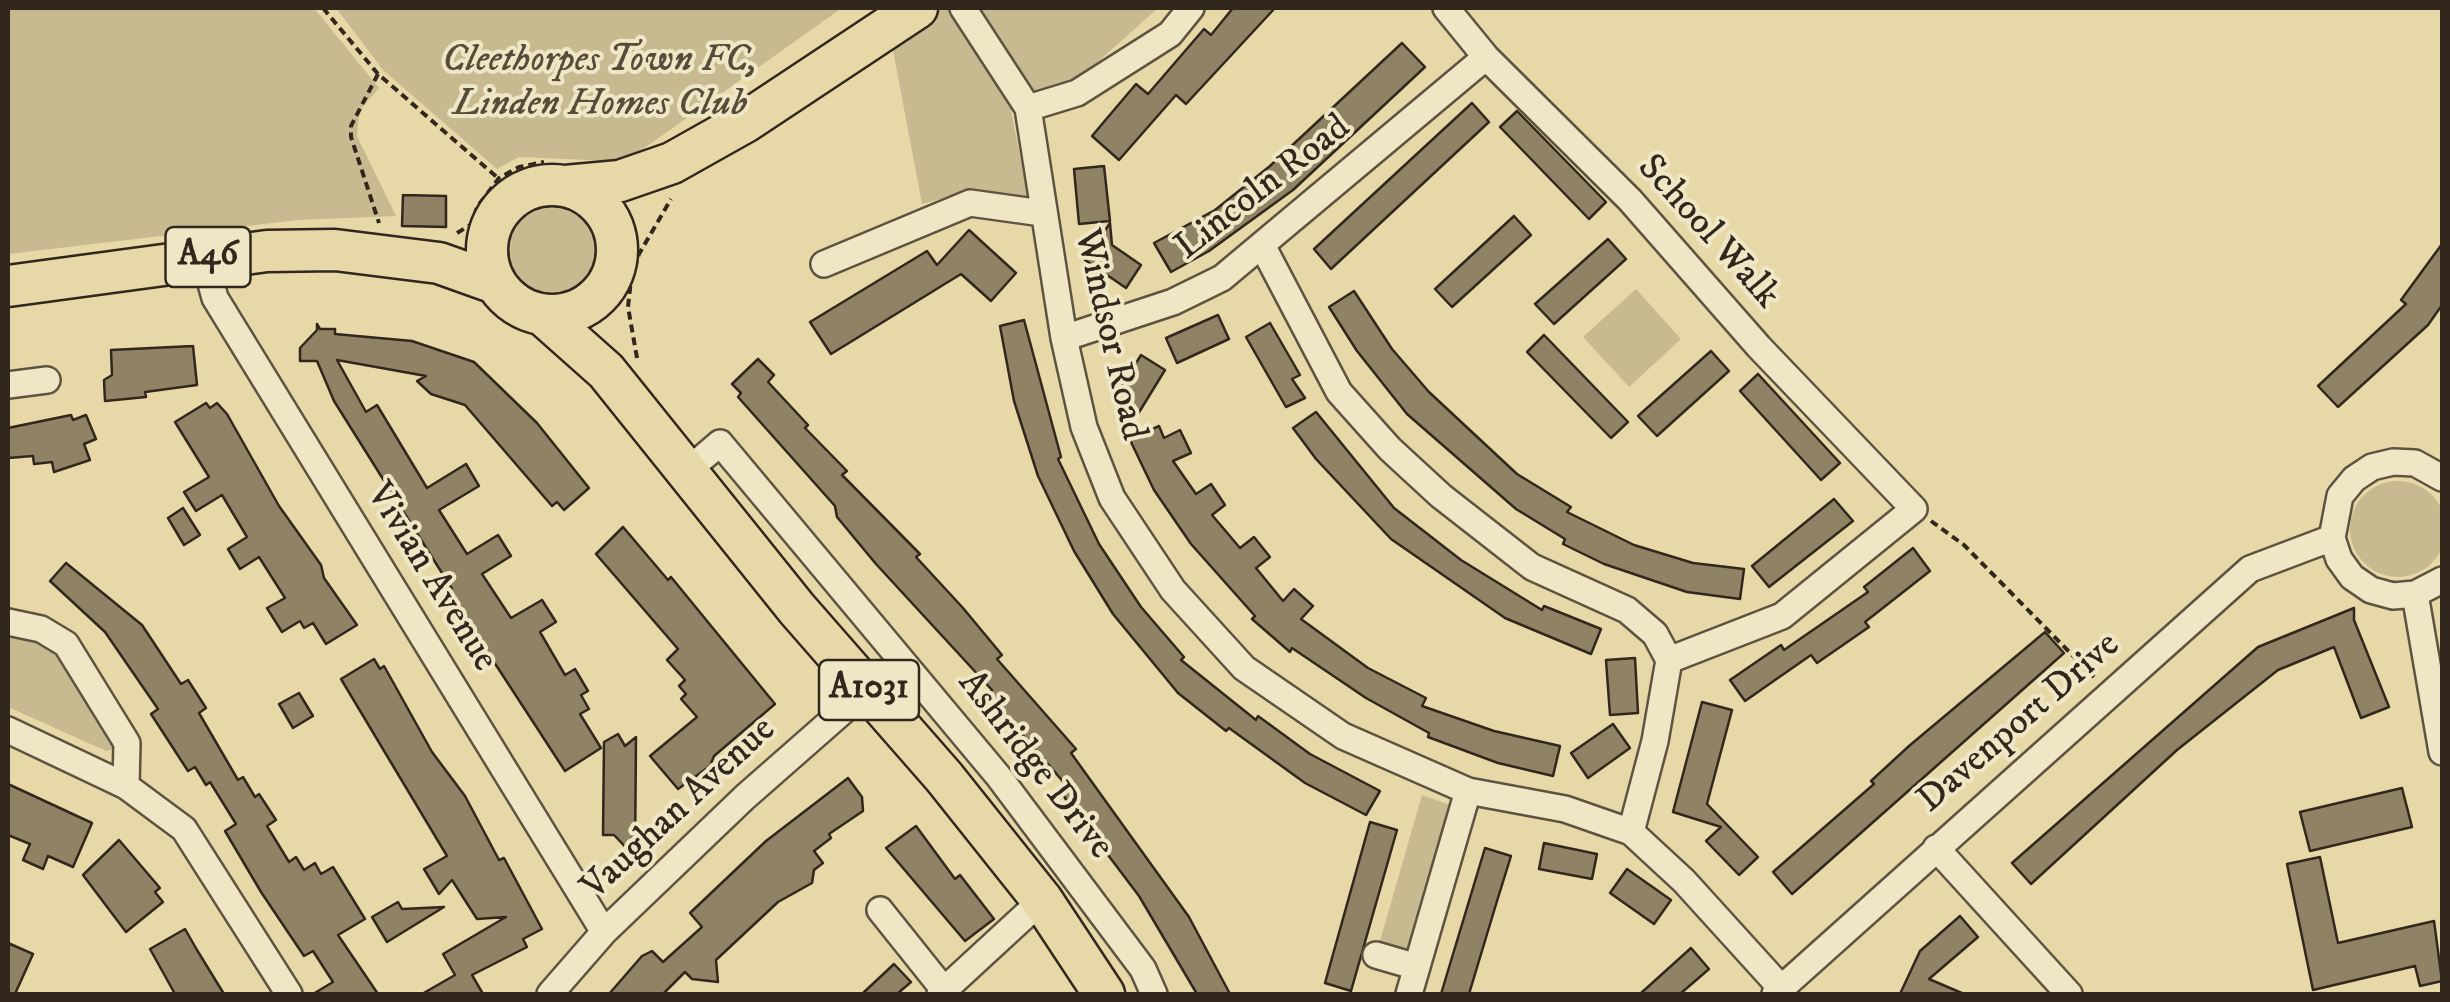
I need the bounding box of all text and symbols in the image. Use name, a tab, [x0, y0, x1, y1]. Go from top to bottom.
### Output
park label: Cleethorpes Town FC, Linden Homes Club	[442, 39, 758, 128]
street label: Lincoln Road	[1167, 106, 1361, 272]
street label: School Walk	[1626, 147, 1788, 319]
street label: Windsor Road	[1062, 225, 1154, 445]
road number: A46	[166, 227, 250, 287]
street label: Vivian Avenue	[354, 475, 506, 681]
street label: Davenport Drive	[1910, 624, 2130, 824]
road number: A1031	[819, 660, 919, 720]
street label: Ashridge Drive	[946, 663, 1122, 869]
street label: Vaughan Avenue	[574, 709, 786, 911]

